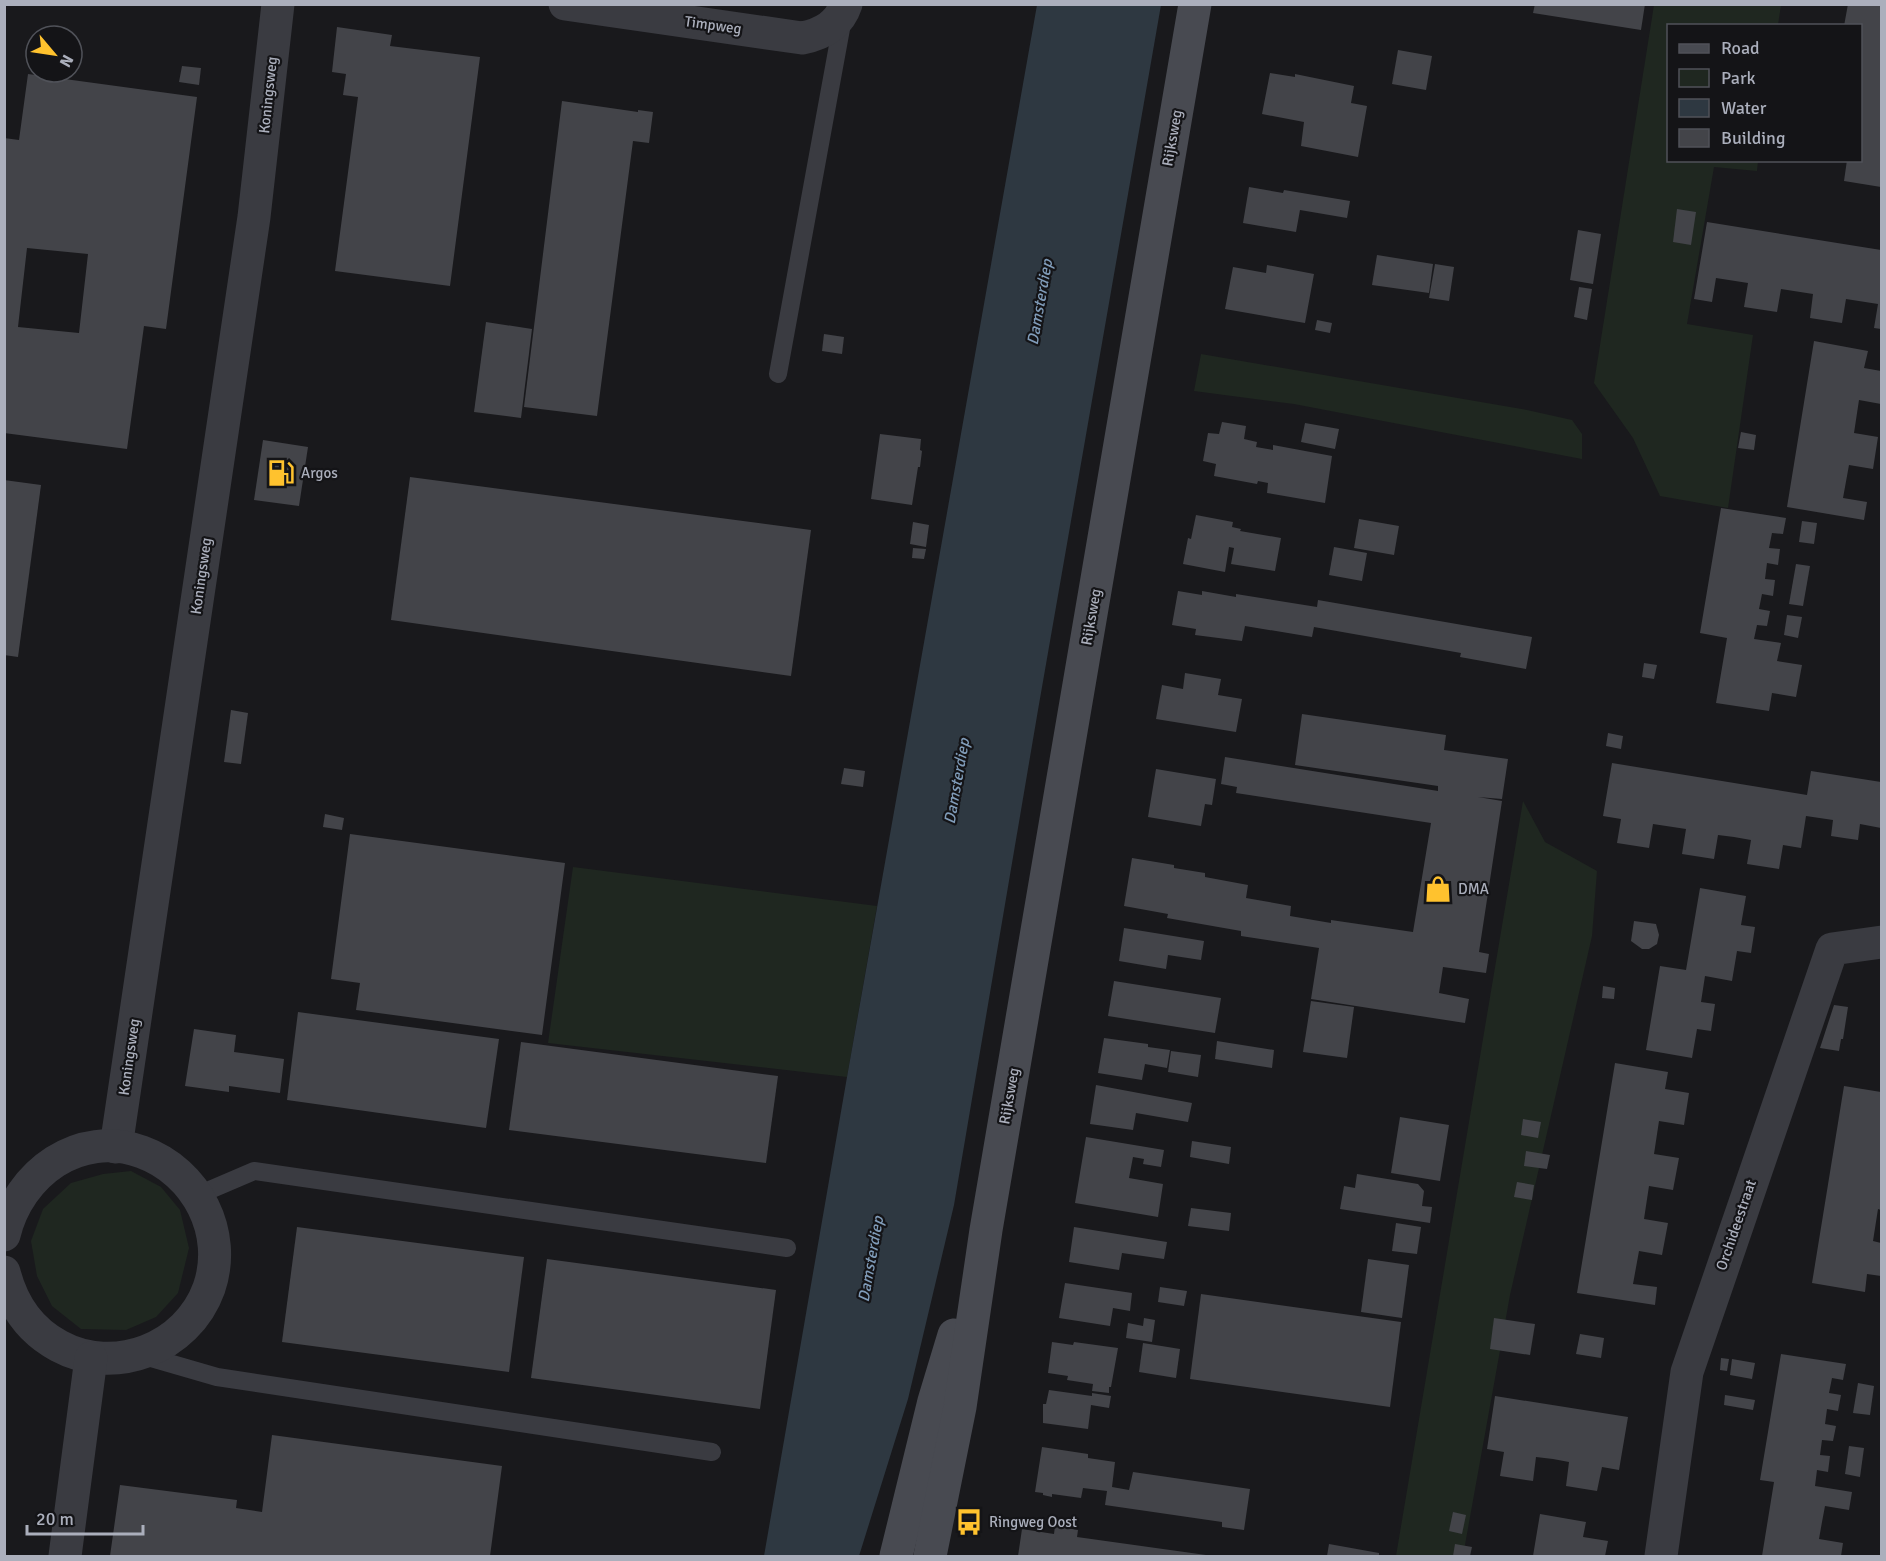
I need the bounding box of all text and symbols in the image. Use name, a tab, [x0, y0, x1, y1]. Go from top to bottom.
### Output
street label: Timpweg	[683, 12, 743, 38]
north arrow	[24, 24, 84, 84]
legend	[1667, 24, 1862, 162]
text: Road	[1721, 37, 1760, 59]
text: N	[55, 51, 78, 71]
street label: Koningsweg	[255, 55, 281, 134]
text: Park	[1721, 67, 1756, 89]
text: Water	[1721, 97, 1767, 119]
street label: Rijksweg	[1158, 108, 1186, 168]
text: Building	[1721, 127, 1785, 149]
water label: Damsterdiep	[1023, 256, 1058, 347]
fuel station icon: Argos	[266, 458, 296, 488]
place label: Argos	[301, 464, 338, 482]
street label: Koningsweg	[187, 536, 215, 616]
street label: Rijksweg	[1077, 587, 1105, 647]
water label: Damsterdiep	[940, 735, 975, 826]
shop icon: DMA	[1423, 874, 1453, 904]
place label: DMA	[1458, 880, 1489, 898]
street label: Koningsweg	[115, 1017, 143, 1097]
street label: Rijksweg	[995, 1066, 1023, 1126]
street label: Orchideestraat	[1712, 1177, 1760, 1273]
water label: Damsterdiep	[854, 1213, 889, 1304]
scale bar	[27, 1498, 142, 1536]
bus stop icon: Ringweg Oost	[954, 1507, 984, 1537]
text: 20 m	[36, 1508, 74, 1530]
place label: Ringweg Oost	[989, 1513, 1077, 1531]

